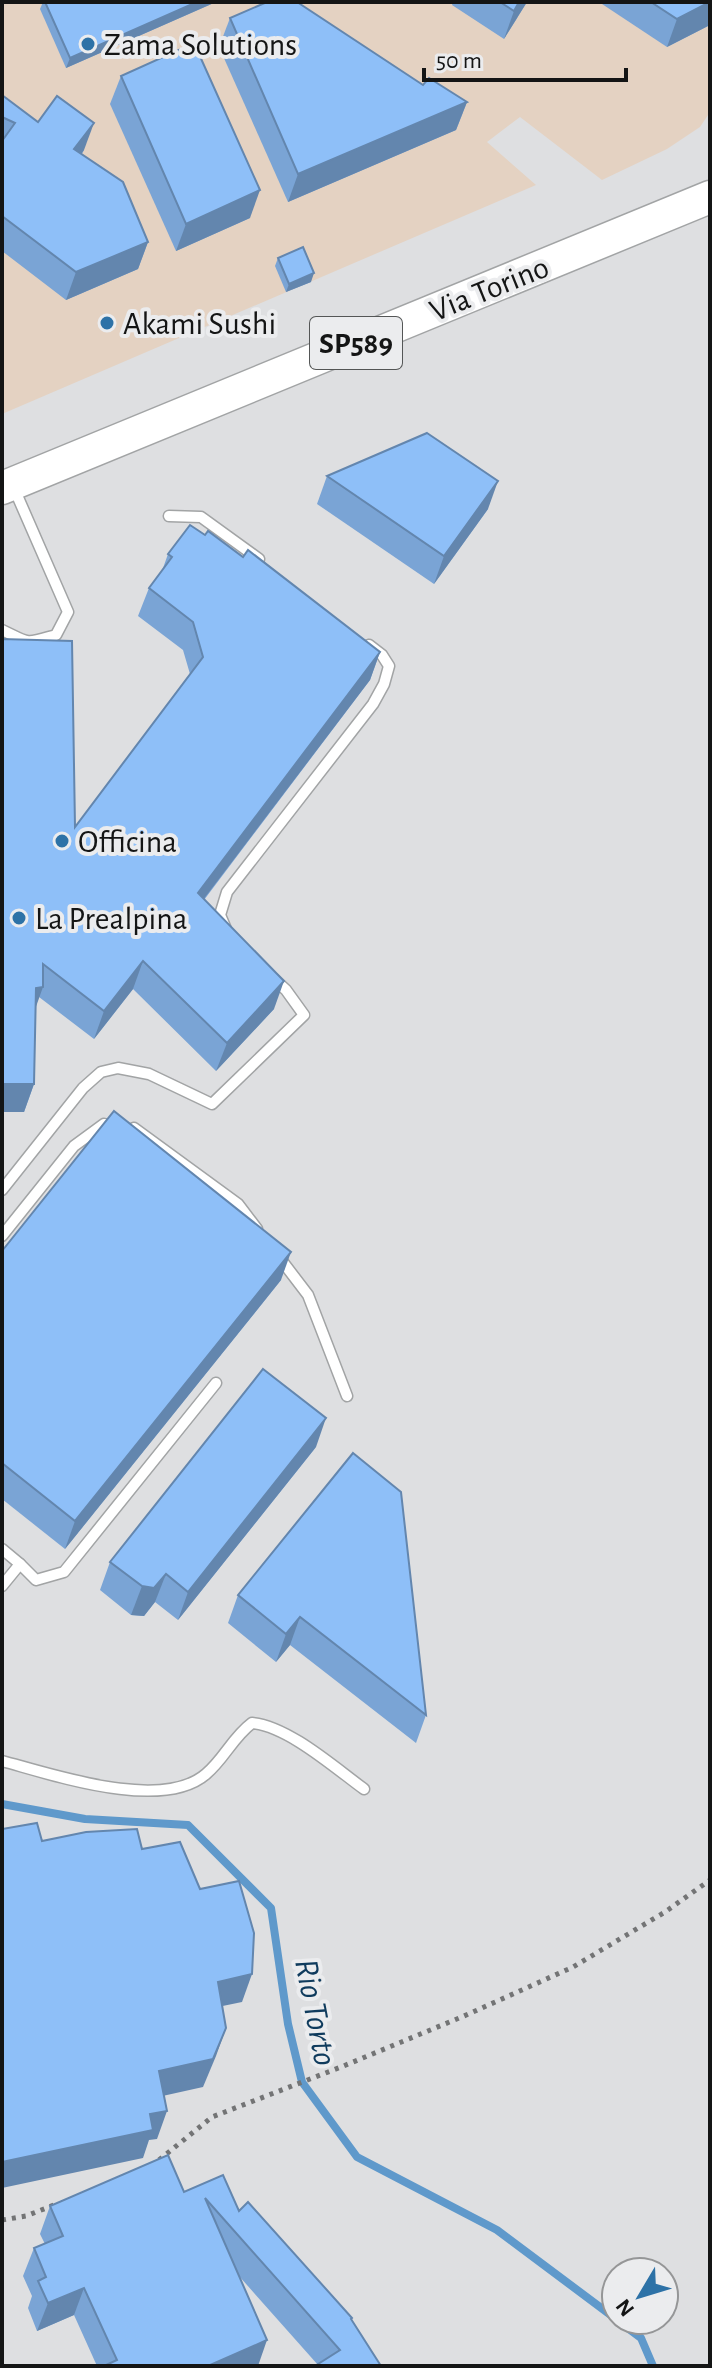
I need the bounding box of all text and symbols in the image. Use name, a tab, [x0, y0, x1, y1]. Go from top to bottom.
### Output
place label: Zama Solutions	[104, 29, 297, 61]
scale bar	[424, 32, 626, 82]
marker: Zama Solutions	[79, 35, 97, 53]
text: 50 m	[436, 49, 482, 73]
street label: Via Torino	[425, 251, 553, 327]
place label: Akami Sushi	[123, 308, 276, 340]
marker: Akami Sushi	[98, 314, 116, 332]
road number: SP589	[310, 317, 402, 369]
place label: Officina	[78, 826, 177, 858]
marker: Officina	[53, 832, 71, 850]
place label: La Prealpina	[35, 903, 188, 935]
marker: La Prealpina	[10, 909, 28, 927]
water label: Rio Torto	[288, 1956, 342, 2069]
north arrow	[600, 2256, 680, 2336]
text: N	[612, 2295, 638, 2320]

